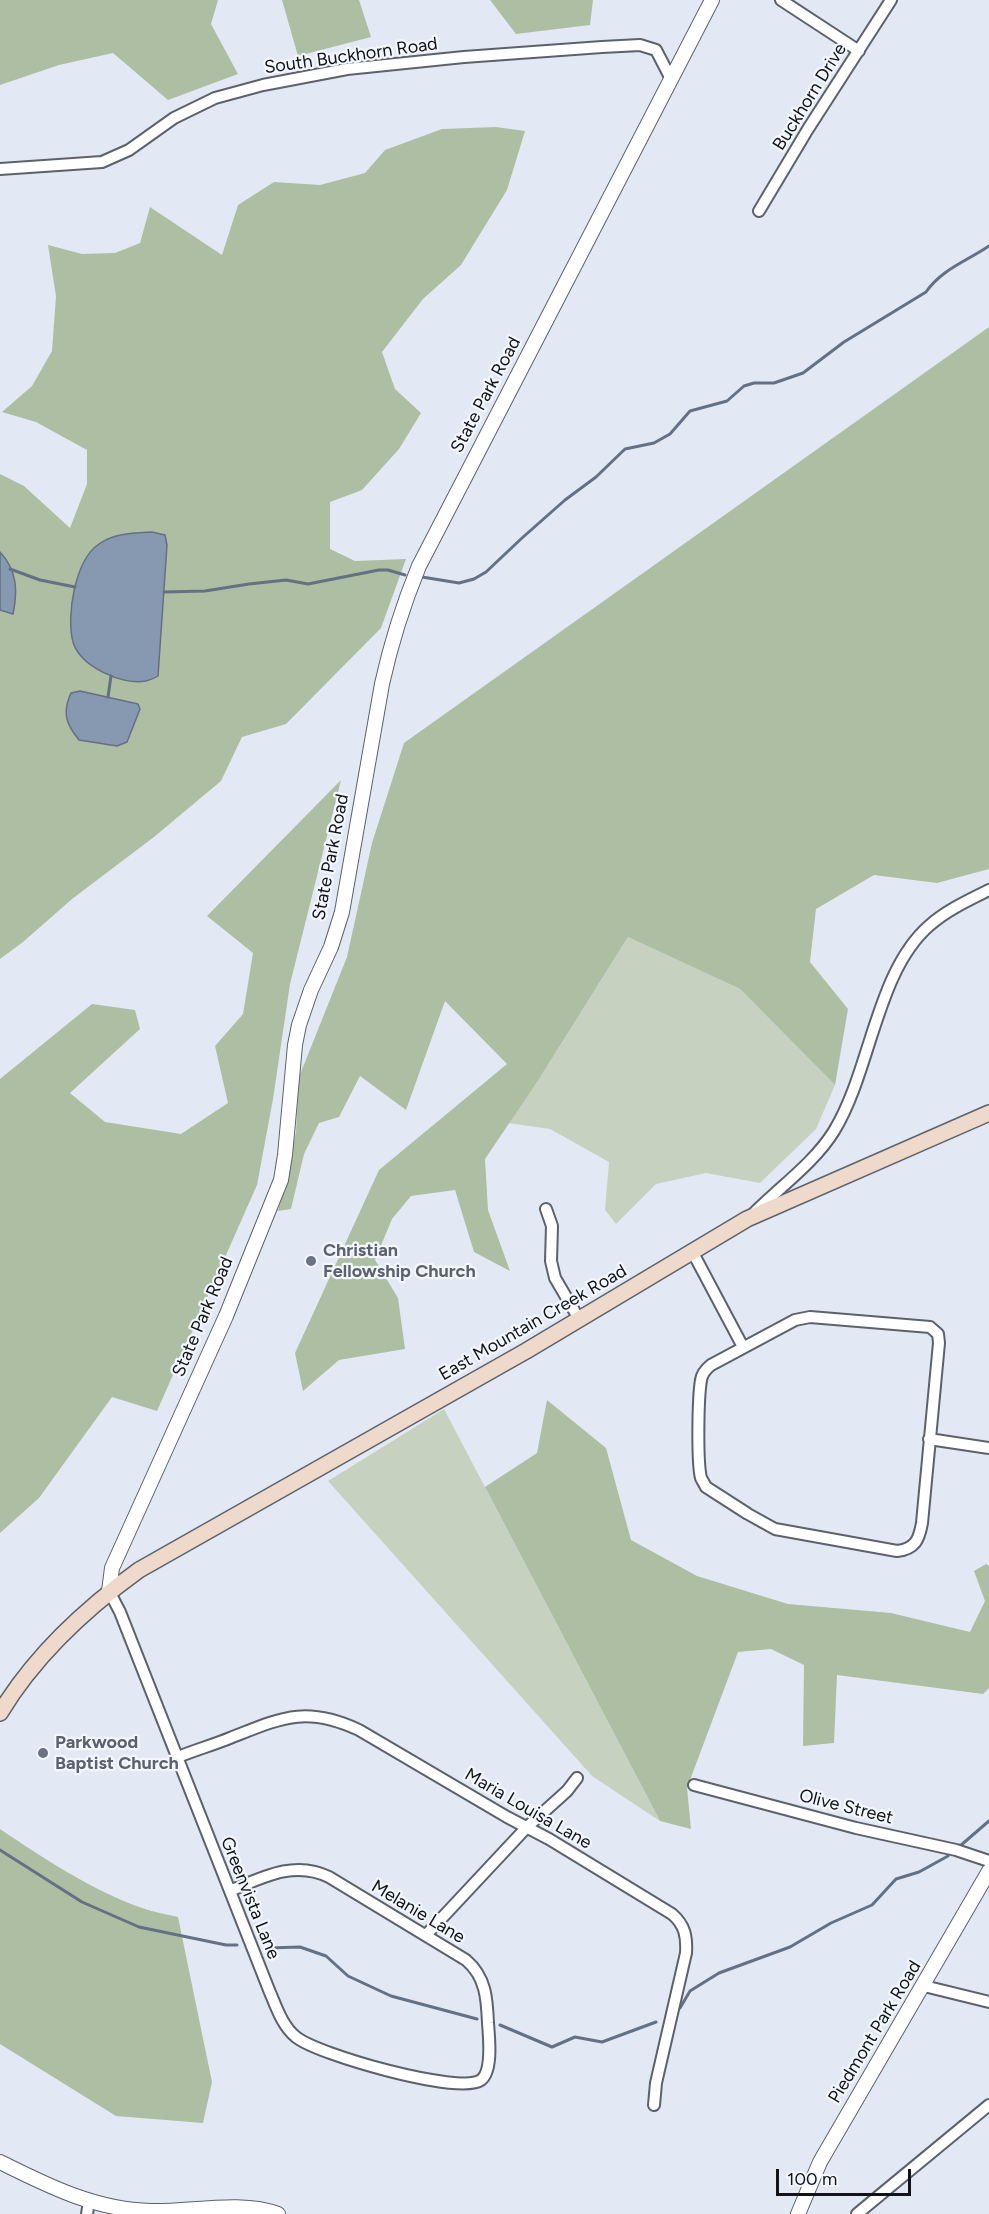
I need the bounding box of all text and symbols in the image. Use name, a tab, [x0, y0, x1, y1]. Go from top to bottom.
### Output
street label: South Buckhorn Road	[263, 33, 439, 79]
street label: Buckhorn Drive	[768, 39, 852, 155]
street label: State Park Road	[446, 333, 526, 457]
street label: State Park Road	[308, 792, 354, 922]
place label: Christian Fellowship Church	[323, 1240, 476, 1282]
street label: State Park Road	[168, 1254, 238, 1380]
marker: Christian Fellowship Church	[304, 1254, 318, 1268]
street label: East Mountain Creek Road	[435, 1260, 631, 1386]
place label: Parkwood Baptist Church	[55, 1732, 179, 1774]
marker: Parkwood Baptist Church	[36, 1746, 50, 1760]
street label: Maria Louisa Lane	[461, 1764, 595, 1854]
street label: Olive Street	[797, 1785, 895, 1829]
street label: Greenvista Lane	[216, 1834, 284, 1962]
street label: Melanie Lane	[367, 1876, 469, 1948]
street label: Piedmont Park Road	[824, 1957, 926, 2107]
scale bar	[779, 2157, 914, 2195]
text: 100 m	[787, 2168, 837, 2190]

